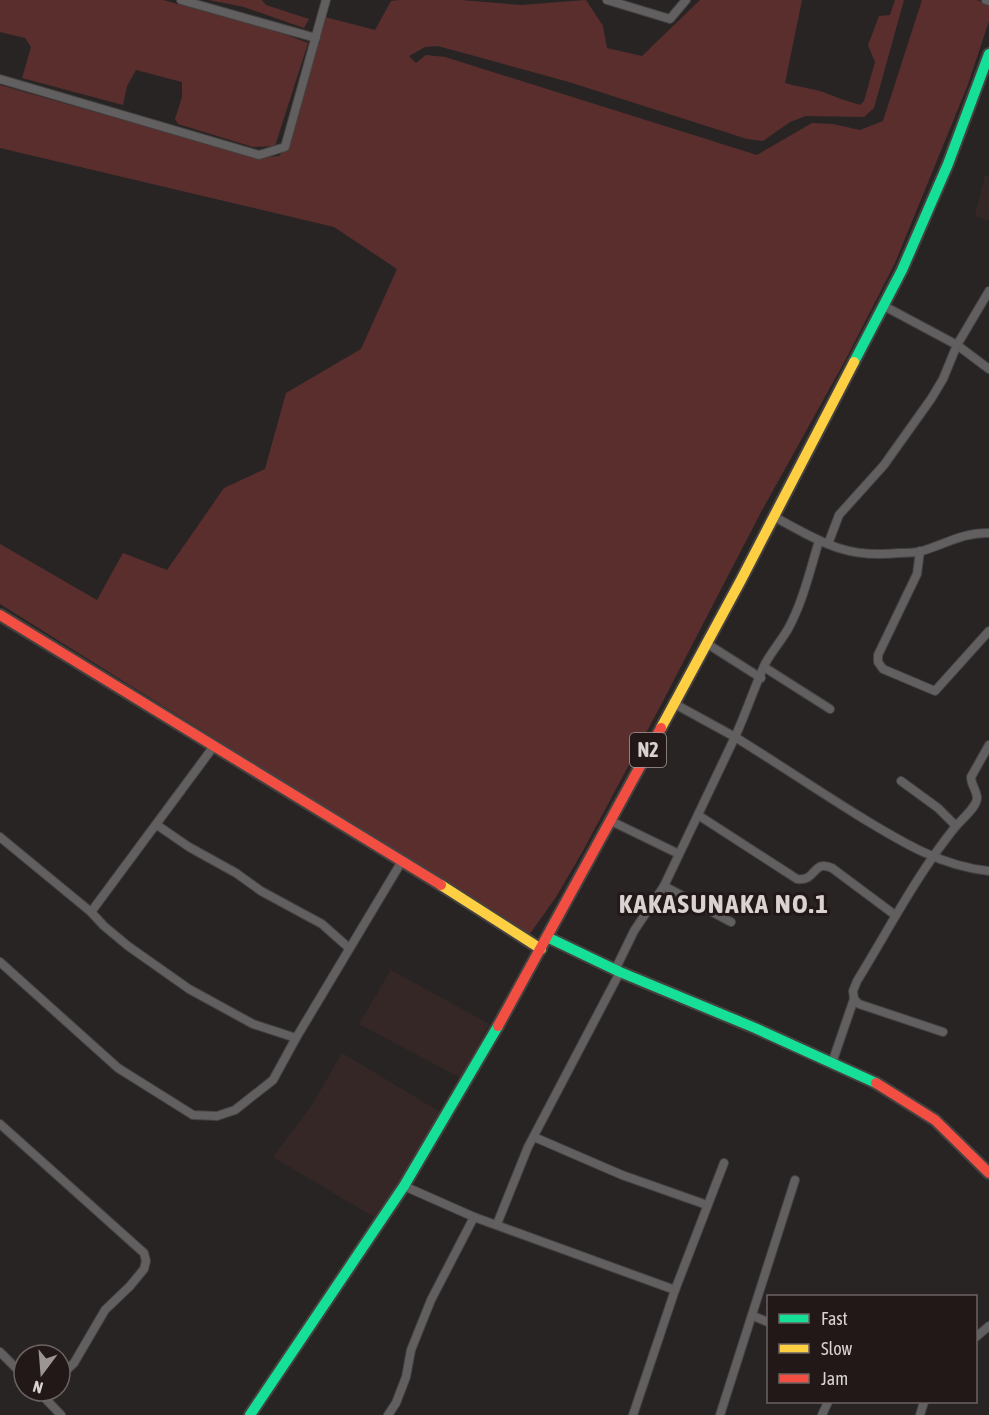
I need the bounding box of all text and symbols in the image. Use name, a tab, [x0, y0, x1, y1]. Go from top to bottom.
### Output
road number: N2	[630, 733, 666, 767]
district label: KAKASUNAKA NO.1	[619, 888, 829, 919]
legend	[767, 1295, 977, 1403]
text: Fast	[821, 1308, 848, 1329]
text: Slow	[821, 1338, 852, 1359]
north arrow	[12, 1343, 72, 1403]
text: Jam	[821, 1368, 848, 1389]
text: N	[31, 1377, 45, 1397]

